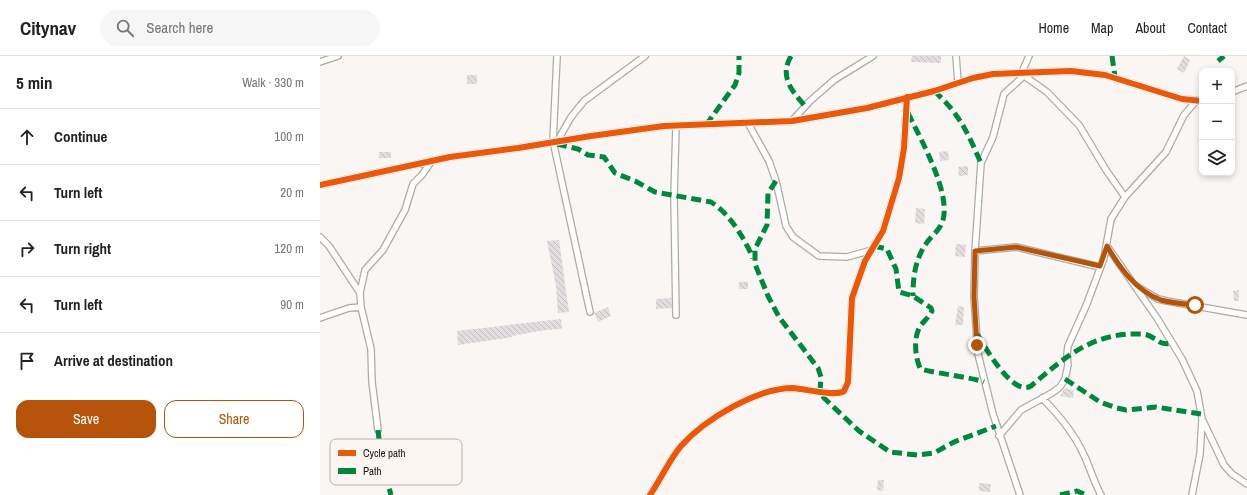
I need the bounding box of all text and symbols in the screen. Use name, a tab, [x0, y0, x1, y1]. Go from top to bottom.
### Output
search box	[100, 10, 380, 46]
text: Citynav	[20, 15, 76, 41]
icon: search	[114, 17, 136, 39]
text: Search here	[146, 17, 213, 38]
text: Home	[1038, 19, 1069, 37]
text: Map	[1091, 19, 1113, 37]
text: About	[1135, 19, 1165, 37]
text: Contact	[1187, 19, 1227, 37]
map controls	[1199, 68, 1235, 176]
button: +	[1199, 68, 1235, 104]
text: 5 min	[16, 71, 52, 94]
text: Walk · 330 m	[242, 74, 304, 91]
button: −	[1199, 104, 1235, 140]
icon: ahead	[16, 126, 38, 148]
text: Continue	[54, 126, 107, 147]
text: 100 m	[274, 128, 304, 145]
button: layers	[1199, 140, 1235, 176]
icon: left	[16, 182, 38, 204]
text: Turn left	[54, 182, 102, 203]
text: 20 m	[280, 184, 304, 201]
icon: right	[16, 238, 38, 260]
text: Turn right	[54, 238, 111, 259]
text: 120 m	[274, 240, 304, 257]
icon: left	[16, 294, 38, 316]
text: Turn left	[54, 294, 102, 315]
text: 90 m	[280, 296, 304, 313]
route start	[1186, 296, 1204, 314]
route end	[968, 336, 986, 354]
icon: arrive	[16, 350, 38, 372]
text: Arrive at destination	[54, 350, 173, 371]
button: Save	[16, 400, 156, 438]
button: Share	[164, 400, 304, 438]
legend	[330, 439, 462, 485]
text: Cycle path	[363, 446, 406, 460]
text: Path	[363, 464, 382, 478]

